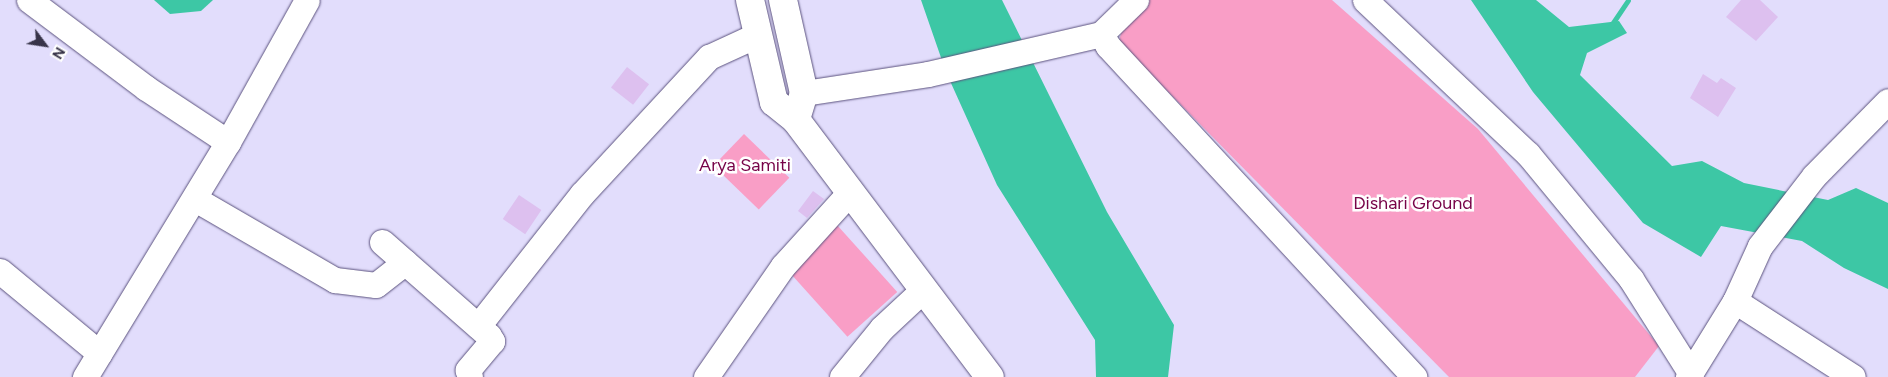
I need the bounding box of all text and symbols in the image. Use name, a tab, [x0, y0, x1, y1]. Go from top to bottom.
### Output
north arrow	[20, 20, 70, 70]
text: N	[48, 44, 68, 62]
park label: Arya Samiti	[699, 154, 791, 176]
park label: Dishari Ground	[1353, 192, 1473, 214]

